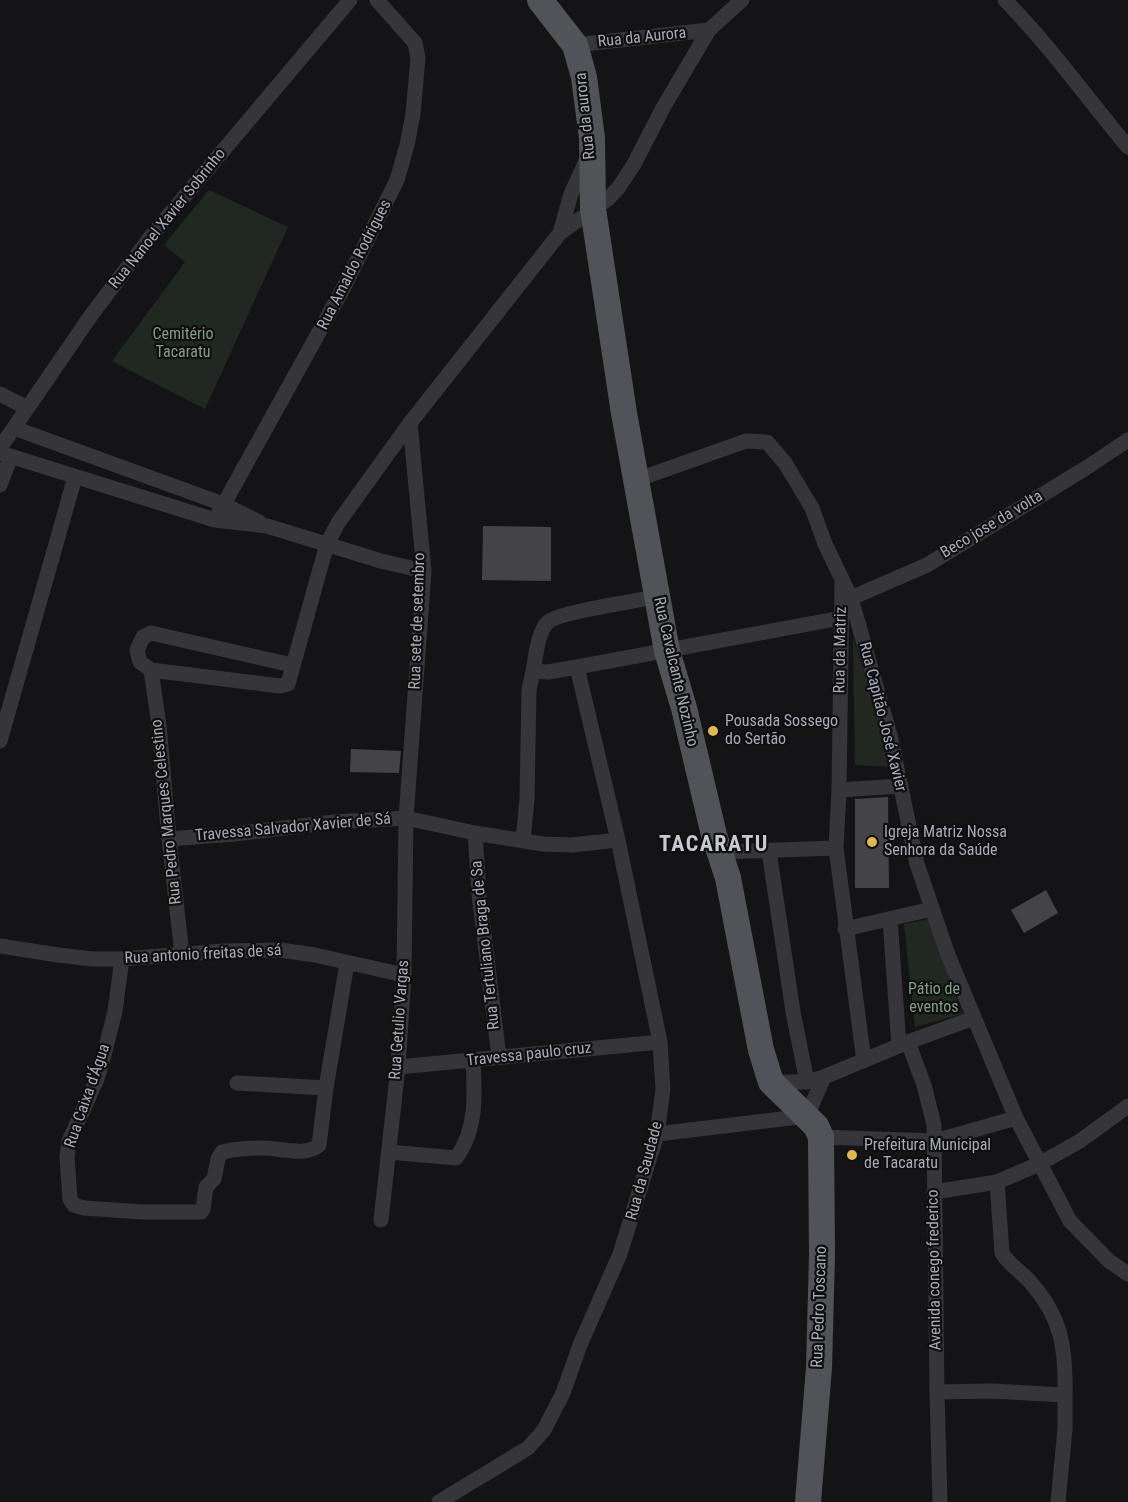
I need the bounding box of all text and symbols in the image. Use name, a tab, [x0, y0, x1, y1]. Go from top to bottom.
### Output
street label: Rua da Aurora	[597, 24, 687, 52]
street label: Rua da aurora	[572, 72, 600, 160]
street label: Rua Nanoel Xavier Sobrinho	[105, 145, 231, 293]
street label: Rua Amaldo Rodrigues	[314, 197, 396, 333]
park label: Cemitério Tacaratu	[152, 325, 214, 363]
street label: Beco jose da volta	[938, 487, 1046, 563]
street label: Rua sete de setembro	[406, 552, 430, 690]
street label: Rua Cavalcante Nozinho	[648, 595, 702, 749]
street label: Rua da Matriz	[831, 606, 851, 694]
street label: Rua Capitão José Xavier	[854, 640, 910, 794]
place label: Pousada Sossego do Sertão	[725, 712, 838, 750]
street label: Rua Pedro Marques Celestino	[148, 718, 186, 906]
marker: Pousada Sossego do Sertão	[706, 724, 720, 738]
street label: Travessa Salvador Xavier de Sá	[194, 810, 392, 846]
place label: Igreja Matriz Nossa Senhora da Saúde	[884, 823, 1007, 861]
district label: TACARATU	[659, 832, 769, 858]
marker: Igreja Matriz Nossa Senhora da Saúde	[865, 835, 879, 849]
street label: Rua Tertuliano Braga de Sa	[468, 859, 504, 1031]
street label: Rua antonio freitas de sá	[124, 941, 282, 969]
street label: Rua Getulio Vargas	[386, 960, 414, 1080]
park label: Pátio de eventos	[908, 980, 960, 1018]
street label: Travessa paulo cruz	[465, 1039, 593, 1071]
street label: Rua Caixa d'Água	[61, 1042, 115, 1150]
street label: Rua da Saudade	[623, 1119, 667, 1223]
place label: Prefeitura Municipal de Tacaratu	[864, 1136, 991, 1174]
marker: Prefeitura Municipal de Tacaratu	[845, 1148, 859, 1162]
street label: Avenida conego frederico	[924, 1189, 946, 1351]
street label: Rua Pedro Toscano	[808, 1246, 832, 1368]

